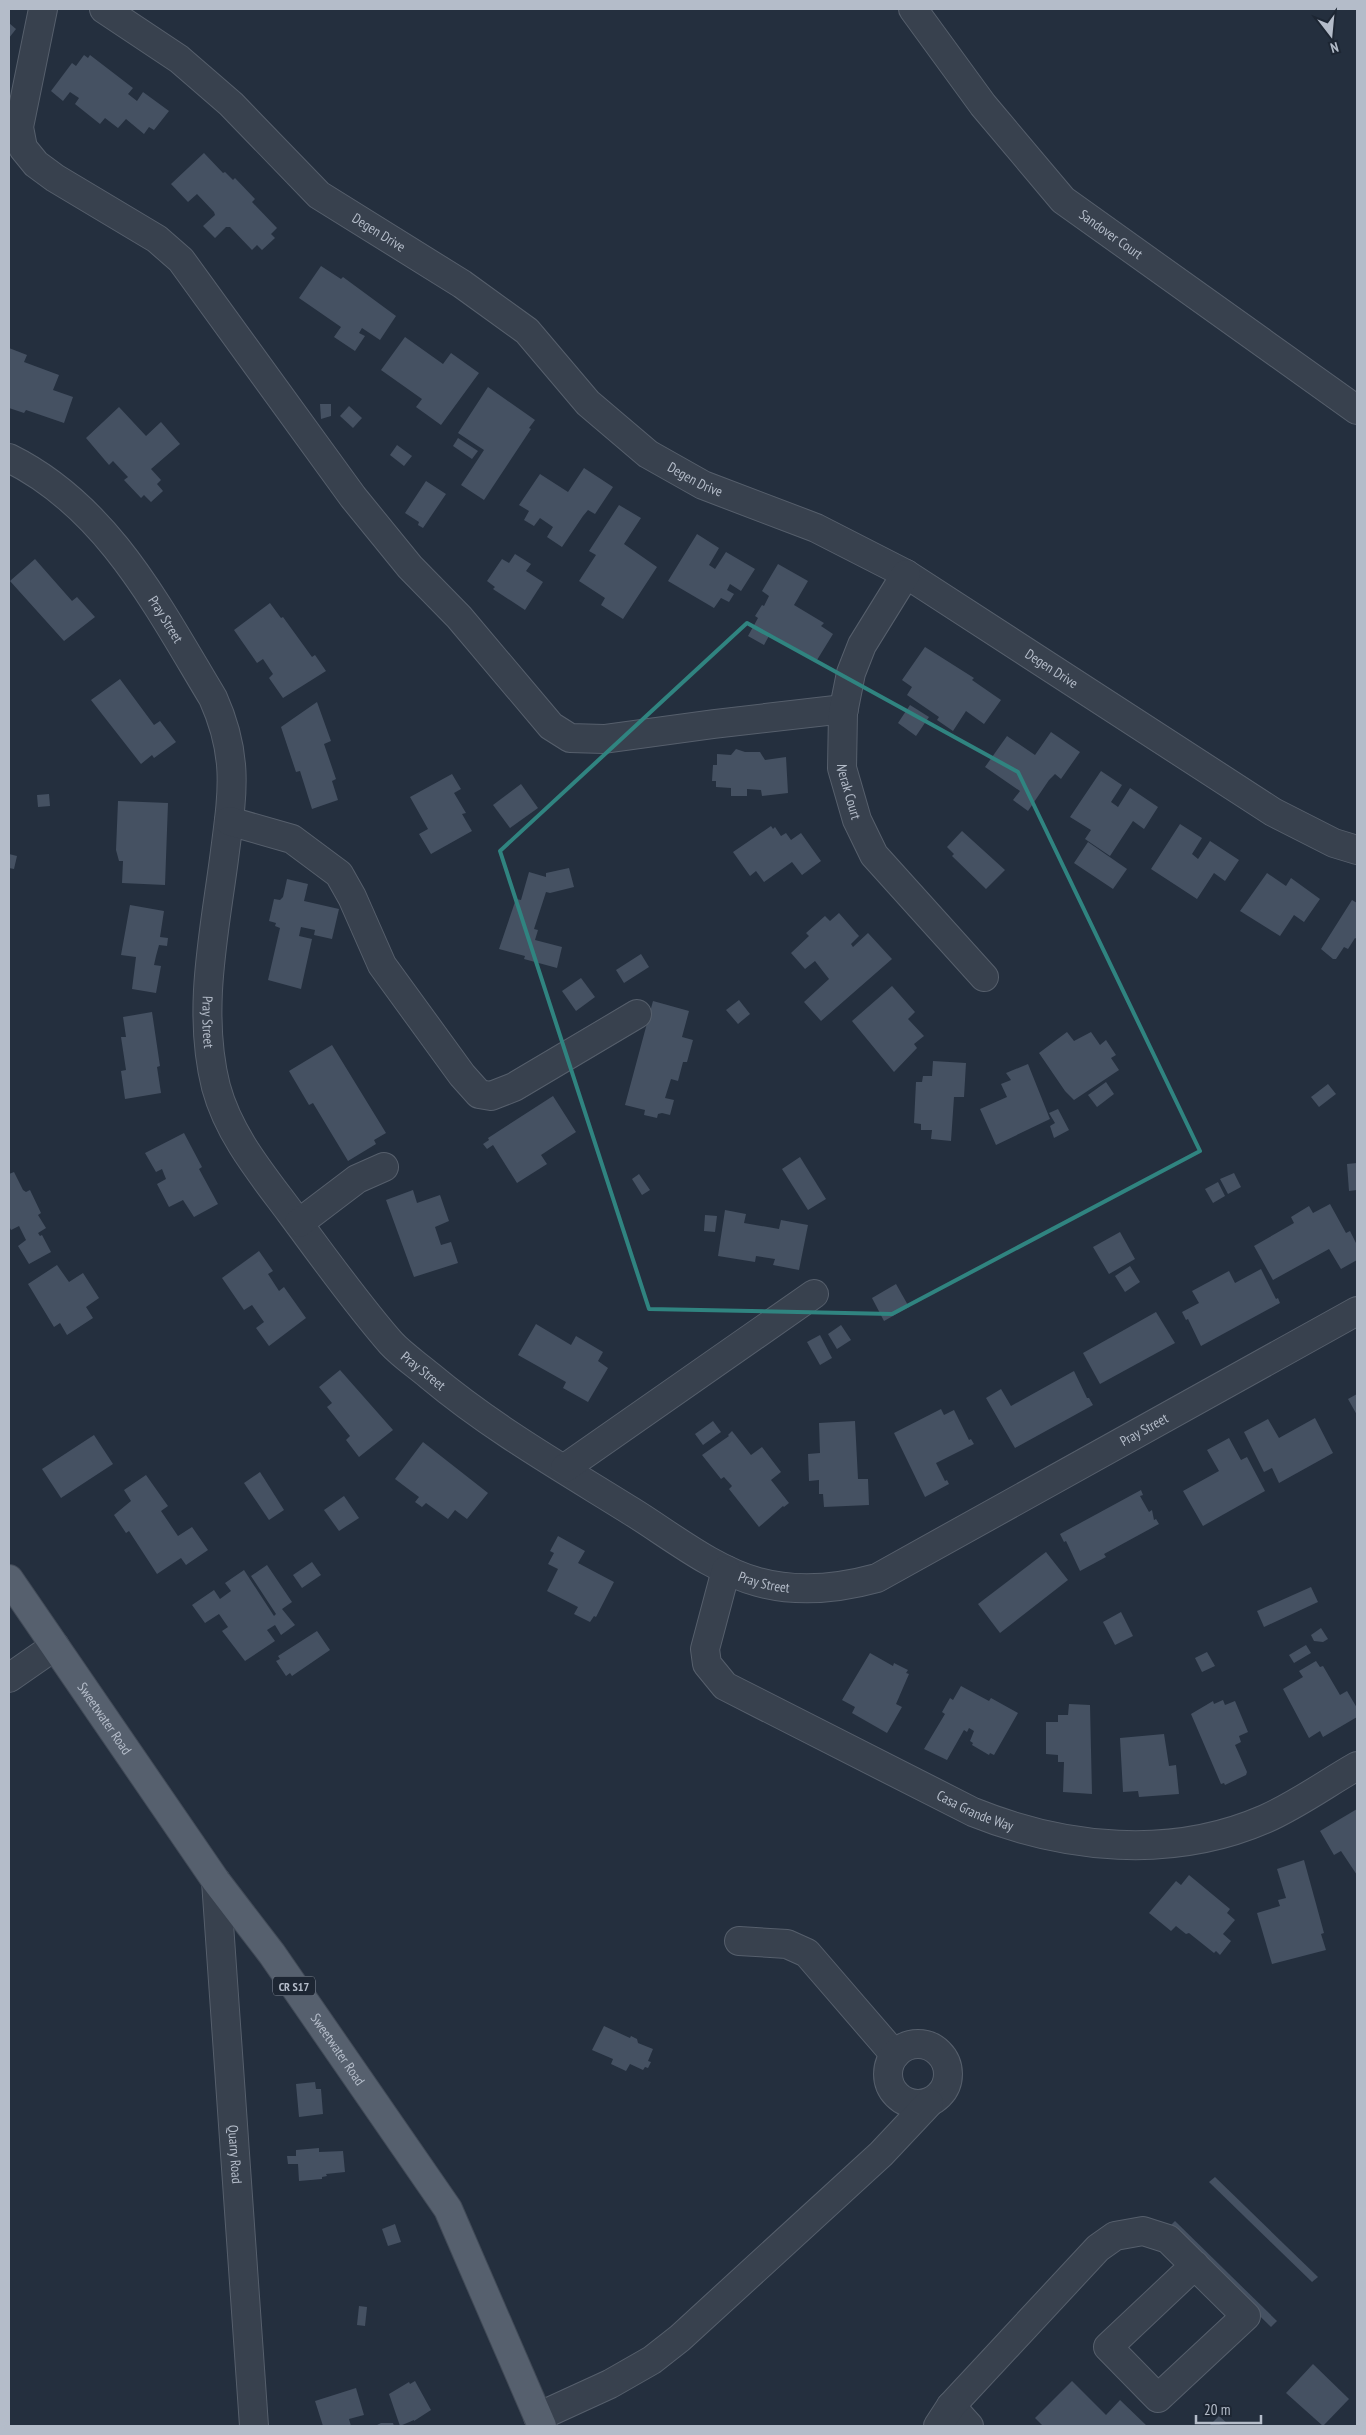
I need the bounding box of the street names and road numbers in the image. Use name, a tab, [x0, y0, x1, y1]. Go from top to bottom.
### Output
street label: Sandover Court	[1076, 205, 1146, 263]
street label: Degen Drive	[349, 209, 409, 256]
street label: Degen Drive	[664, 458, 725, 501]
street label: Pray Street	[144, 592, 187, 646]
street label: Degen Drive	[1022, 645, 1082, 692]
street label: Nerak Court	[833, 764, 865, 822]
street label: Pray Street	[198, 996, 218, 1049]
street label: Pray Street	[397, 1347, 449, 1394]
street label: Pray Street	[1117, 1409, 1171, 1450]
street label: Pray Street	[736, 1567, 791, 1597]
street label: Sweetwater Road	[73, 1679, 136, 1758]
street label: Casa Grande Way	[934, 1786, 1016, 1835]
road number: CR S17	[273, 1976, 315, 1995]
street label: Sweetwater Road	[307, 2010, 369, 2089]
street label: Quarry Road	[224, 2124, 246, 2184]

